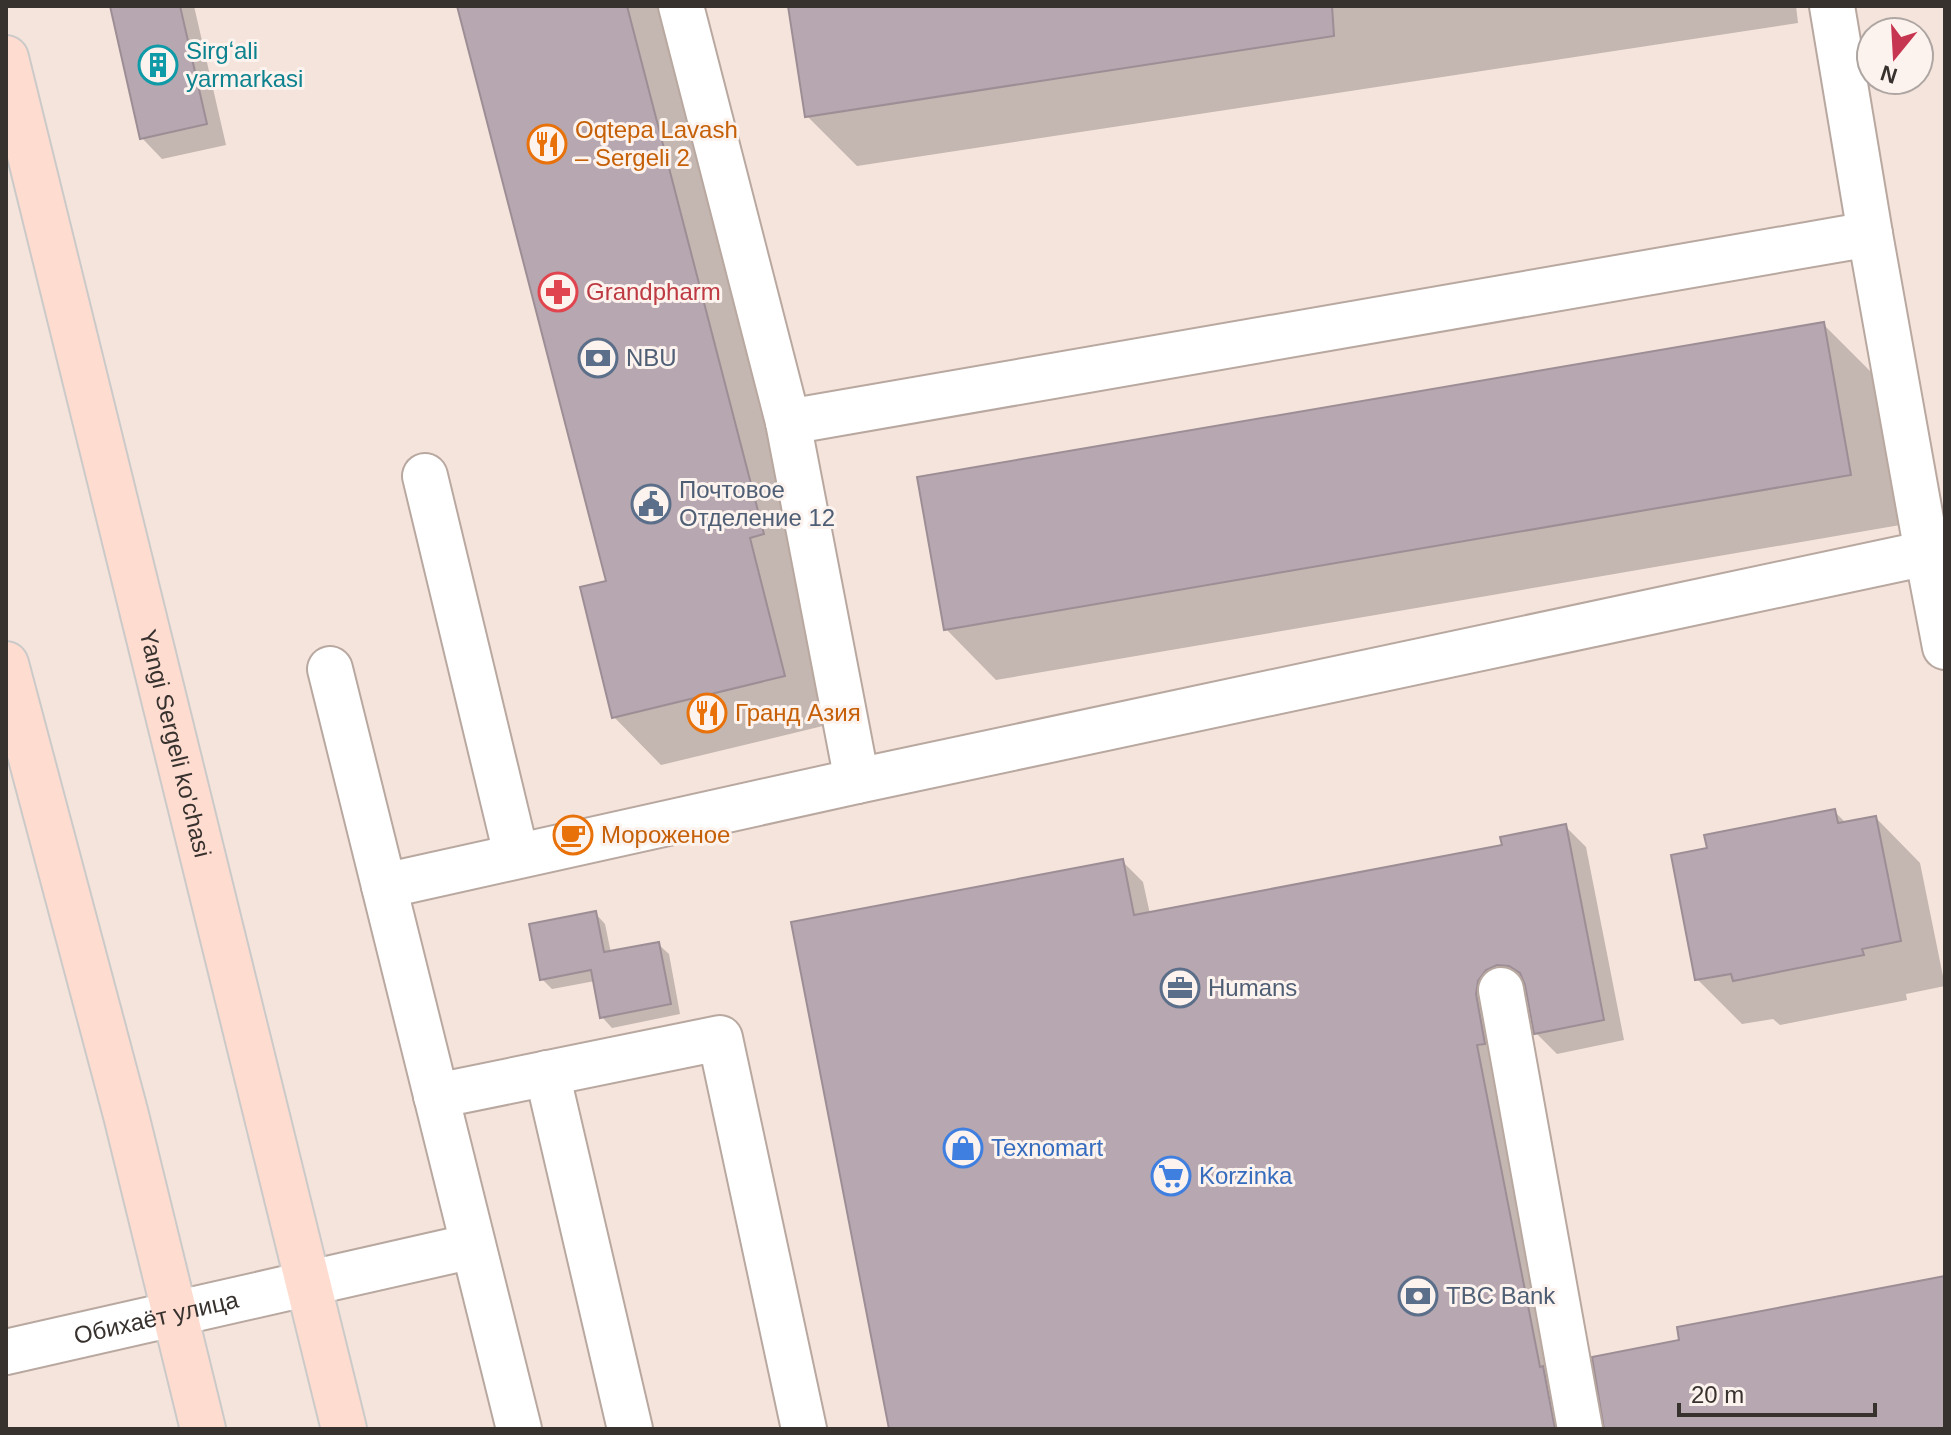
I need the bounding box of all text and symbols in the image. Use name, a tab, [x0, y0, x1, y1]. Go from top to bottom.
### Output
north arrow	[1855, 16, 1935, 96]
place label: Sirgʻali yarmarkasi	[186, 37, 303, 92]
building icon: Sirgʻali yarmarkasi	[137, 44, 179, 86]
text: N	[1878, 60, 1900, 89]
place label: Oqtepa Lavash – Sergeli 2	[575, 116, 738, 171]
restaurant icon: Oqtepa Lavash – Sergeli 2	[526, 123, 568, 165]
pharmacy icon: Grandpharm	[537, 271, 579, 313]
place label: Grandpharm	[586, 278, 721, 305]
bank icon: NBU	[577, 337, 619, 379]
place label: NBU	[626, 344, 677, 371]
place label: Почтовое Отделение 12	[679, 476, 835, 531]
public building icon: Почтовое Отделение 12	[630, 483, 672, 525]
street label: Yangi Sergeli ko'chasi	[134, 627, 217, 860]
restaurant icon: Гранд Азия	[686, 692, 728, 734]
place label: Гранд Азия	[735, 699, 861, 726]
cafe icon: Мороженое	[552, 814, 594, 856]
place label: Мороженое	[601, 821, 730, 848]
office icon: Humans	[1159, 967, 1201, 1009]
place label: Humans	[1208, 974, 1297, 1001]
shop icon: Texnomart	[942, 1127, 984, 1169]
place label: Texnomart	[991, 1134, 1103, 1161]
supermarket icon: Korzinka	[1150, 1155, 1192, 1197]
place label: Korzinka	[1199, 1162, 1293, 1189]
bank icon: TBC Bank	[1397, 1275, 1439, 1317]
place label: TBC Bank	[1446, 1282, 1556, 1309]
street label: Обихаёт улица	[71, 1286, 242, 1349]
scale bar	[1679, 1367, 1875, 1417]
text: 20 m	[1691, 1381, 1744, 1408]

